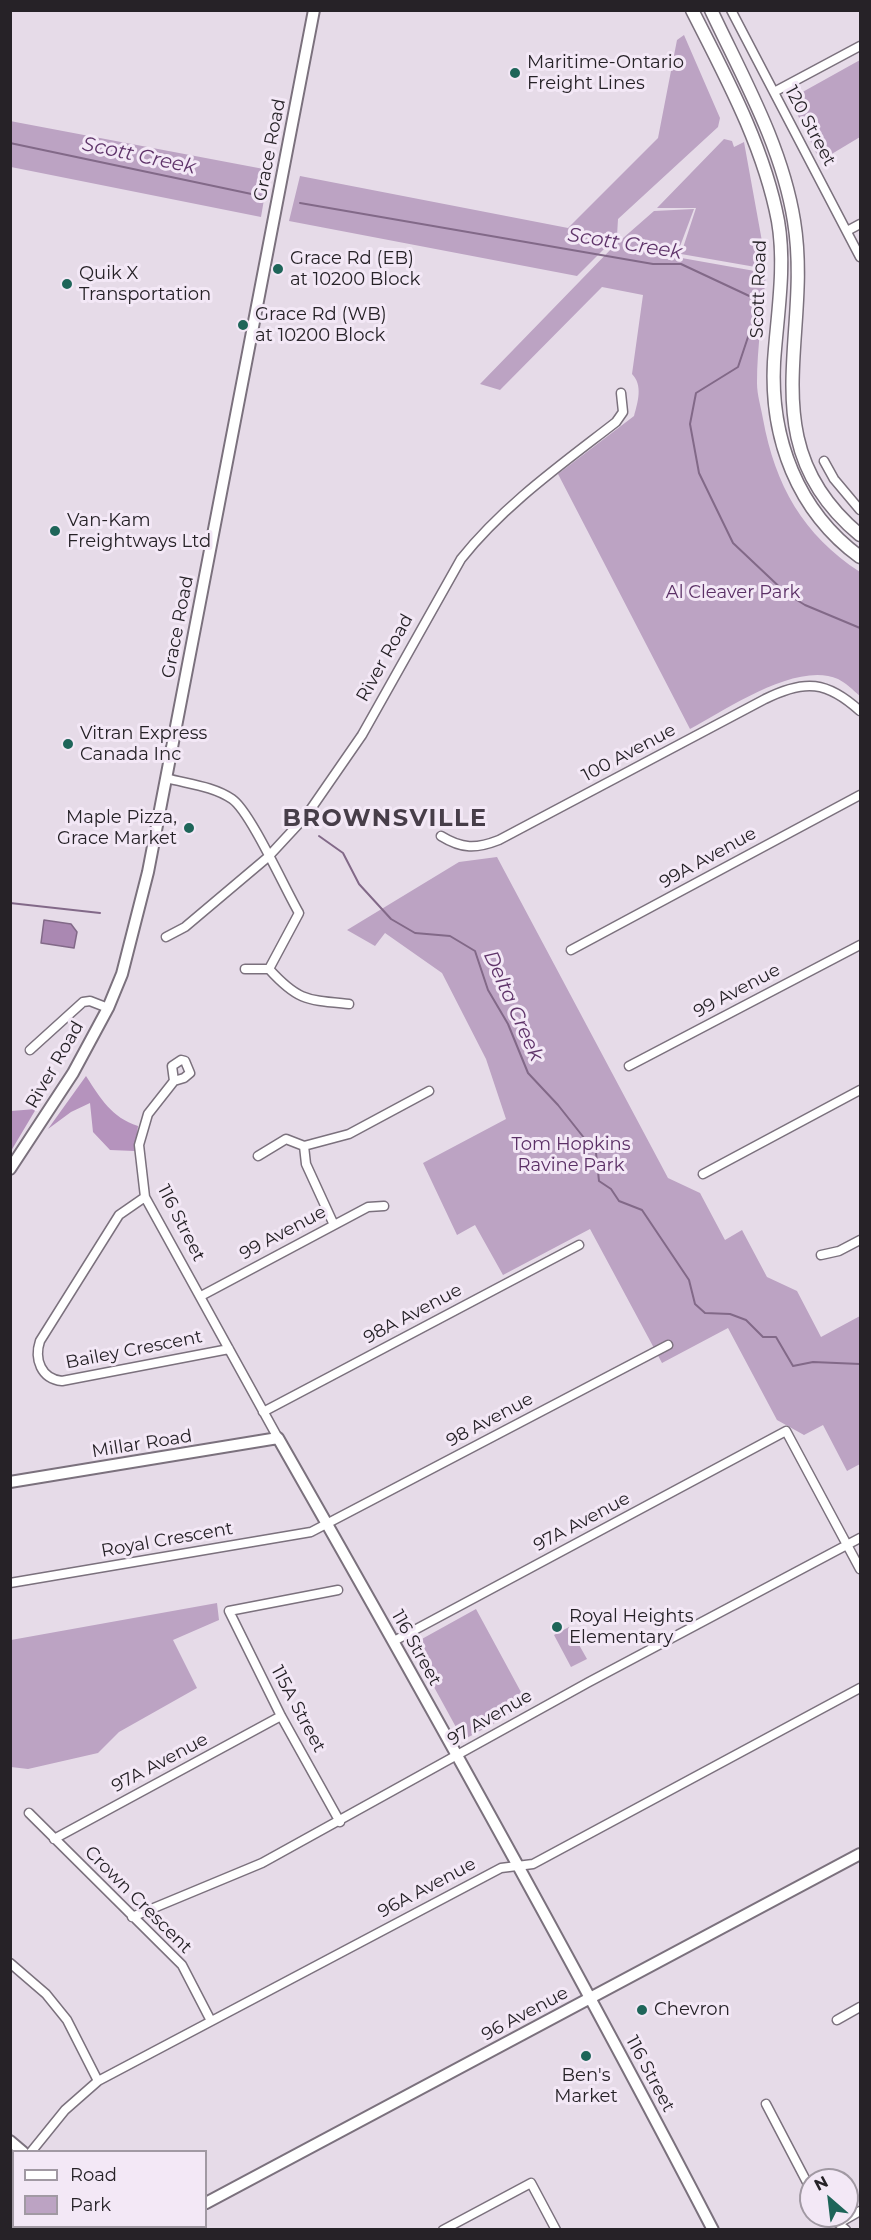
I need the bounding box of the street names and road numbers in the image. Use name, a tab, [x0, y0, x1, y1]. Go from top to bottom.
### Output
street label: 120 Street	[780, 82, 840, 170]
street label: Grace Road	[250, 97, 290, 203]
street label: Scott Road	[746, 239, 772, 339]
street label: Grace Road	[158, 574, 198, 680]
street label: River Road	[352, 610, 418, 706]
street label: 100 Avenue	[578, 719, 680, 787]
street label: 99A Avenue	[656, 823, 760, 893]
street label: 99 Avenue	[690, 959, 784, 1023]
street label: River Road	[21, 1018, 89, 1112]
street label: 116 Street	[153, 1181, 209, 1265]
street label: 99 Avenue	[236, 1201, 330, 1265]
street label: 98A Avenue	[360, 1279, 466, 1349]
street label: Bailey Crescent	[64, 1326, 204, 1374]
street label: 98 Avenue	[443, 1388, 537, 1452]
street label: Millar Road	[90, 1425, 194, 1463]
street label: 97A Avenue	[530, 1488, 634, 1556]
street label: Royal Crescent	[99, 1518, 235, 1562]
street label: 116 Street	[386, 1606, 446, 1690]
street label: 115A Street	[266, 1662, 330, 1756]
street label: 97 Avenue	[444, 1685, 536, 1751]
street label: 97A Avenue	[108, 1729, 212, 1797]
street label: Crown Crescent	[80, 1842, 196, 1958]
street label: 96A Avenue	[374, 1853, 480, 1923]
street label: 96 Avenue	[478, 1982, 572, 2046]
street label: 116 Street	[621, 2032, 679, 2116]

